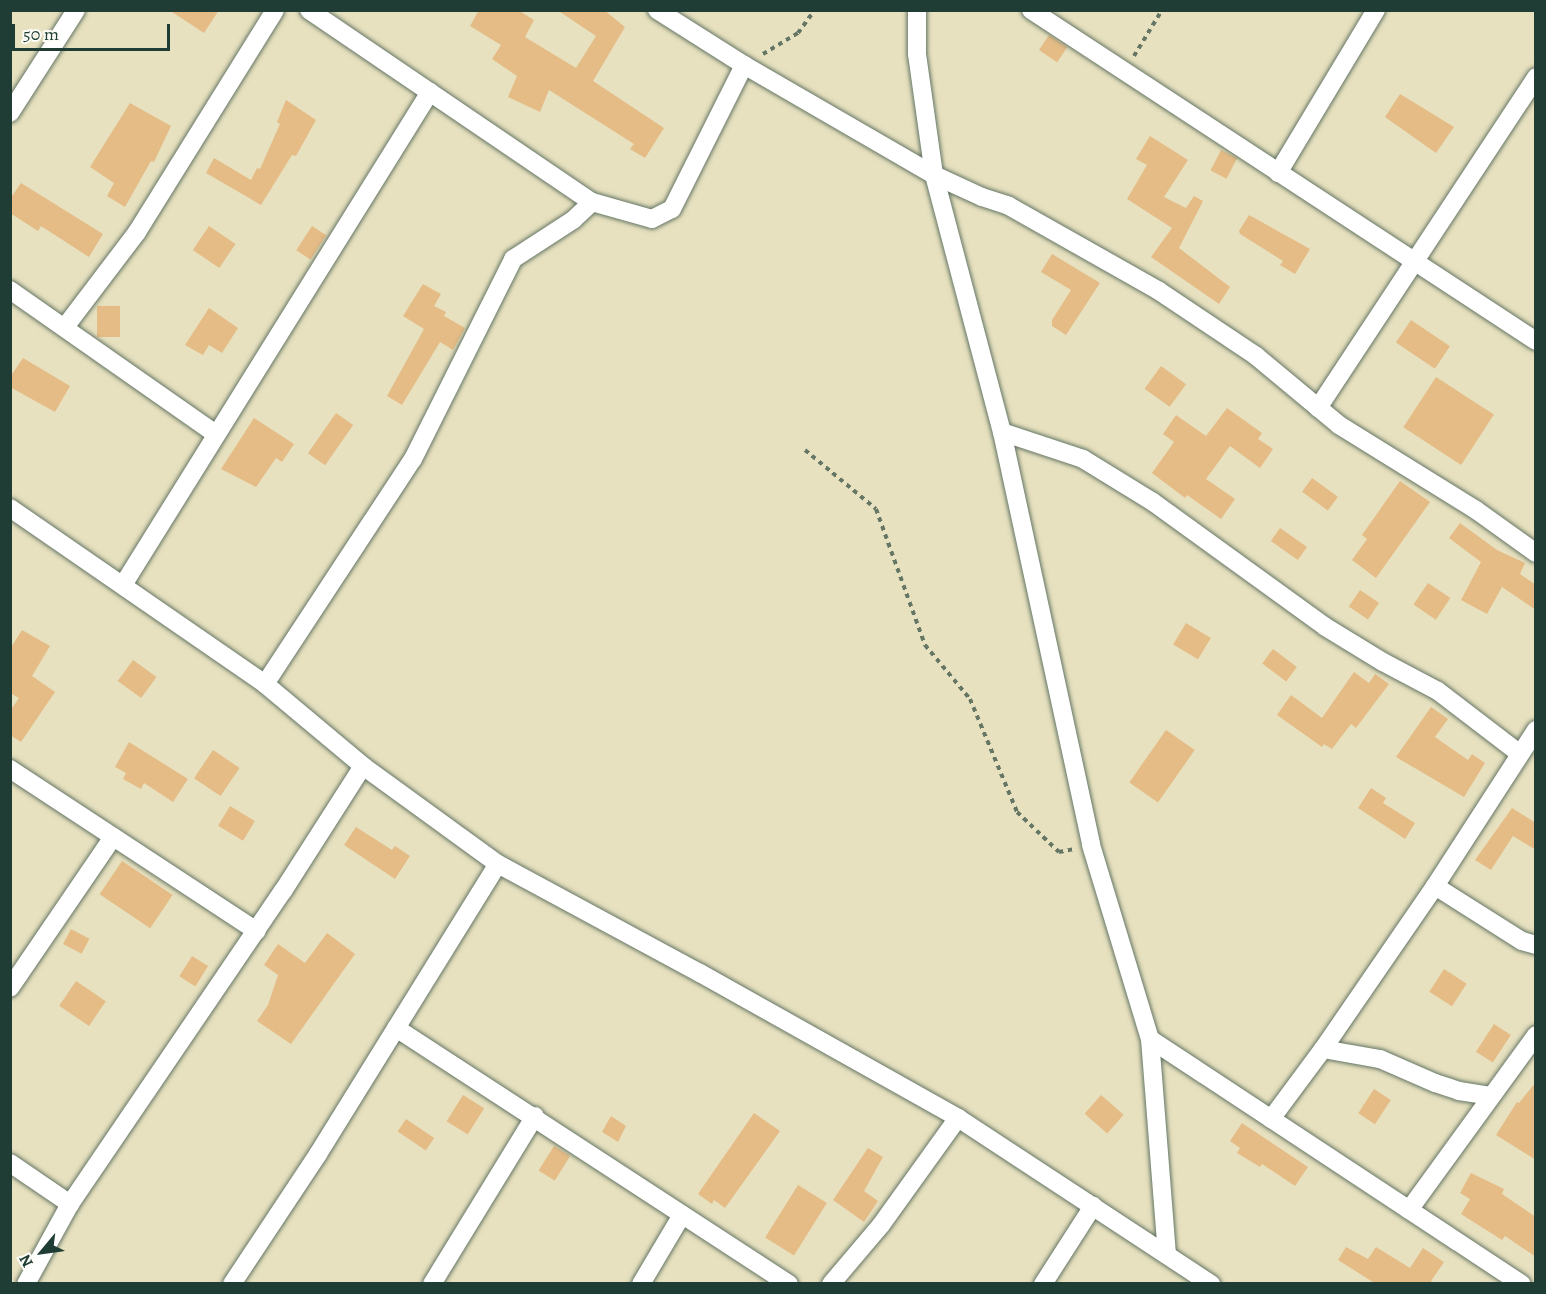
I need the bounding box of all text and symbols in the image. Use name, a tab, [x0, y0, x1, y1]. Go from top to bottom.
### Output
scale bar	[15, 12, 172, 50]
text: 50 m	[23, 22, 59, 46]
north arrow	[12, 1222, 72, 1282]
text: N	[14, 1250, 39, 1271]

